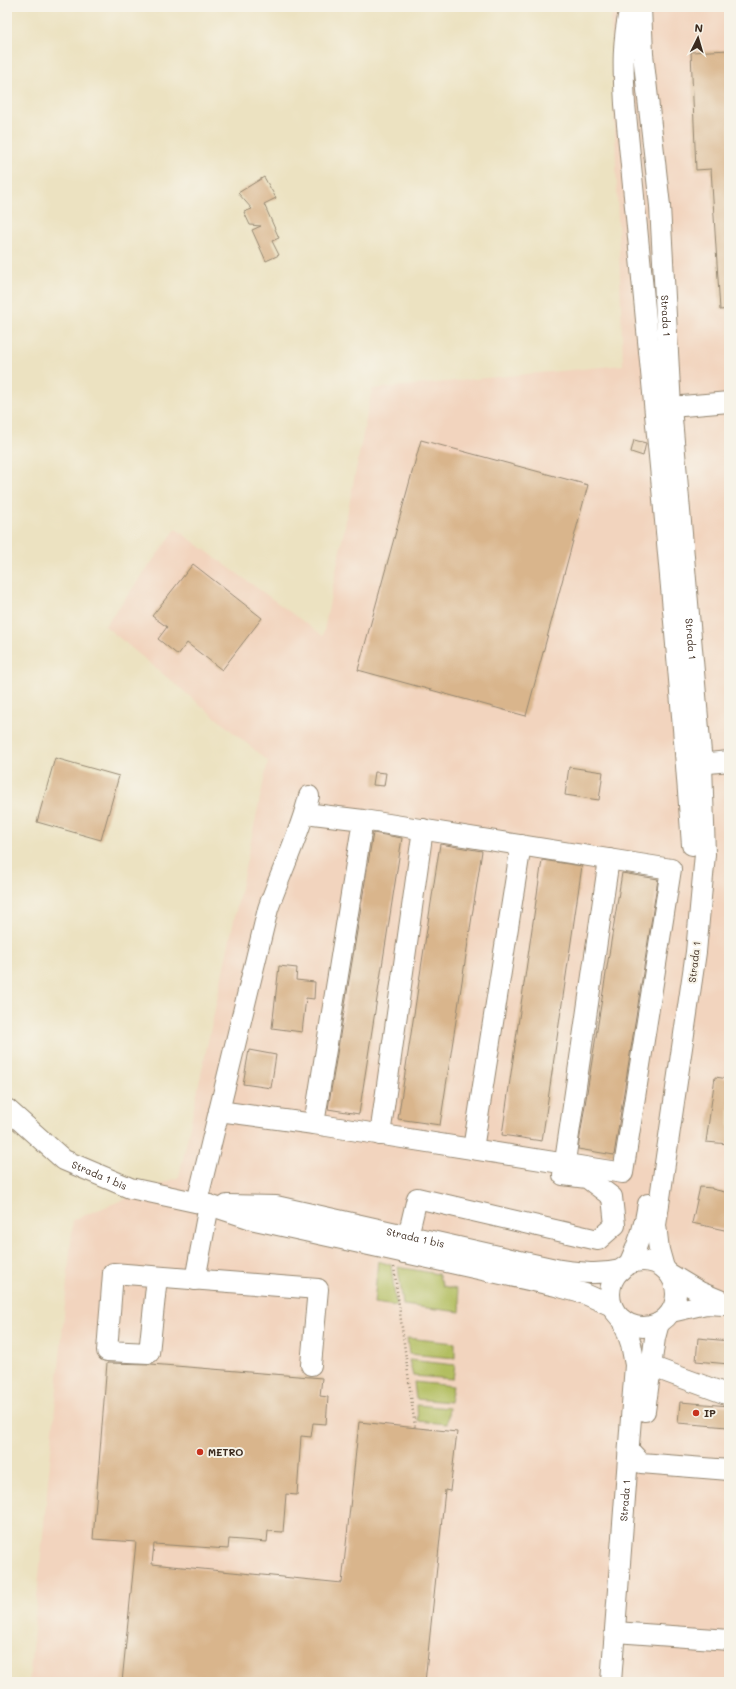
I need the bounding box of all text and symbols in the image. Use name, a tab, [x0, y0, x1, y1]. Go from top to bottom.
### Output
north arrow	[678, 18, 718, 58]
text: N	[694, 20, 704, 35]
street label: Strada 1	[658, 295, 674, 337]
street label: Strada 1	[682, 618, 700, 660]
street label: Strada 1	[685, 941, 703, 983]
street label: Strada 1 bis	[70, 1157, 130, 1193]
street label: Strada 1 bis	[385, 1224, 446, 1251]
place label: IP	[704, 1406, 716, 1420]
marker: IP	[691, 1408, 701, 1418]
place label: METRO	[208, 1445, 243, 1459]
marker: METRO	[195, 1447, 205, 1457]
street label: Strada 1	[616, 1479, 633, 1522]

